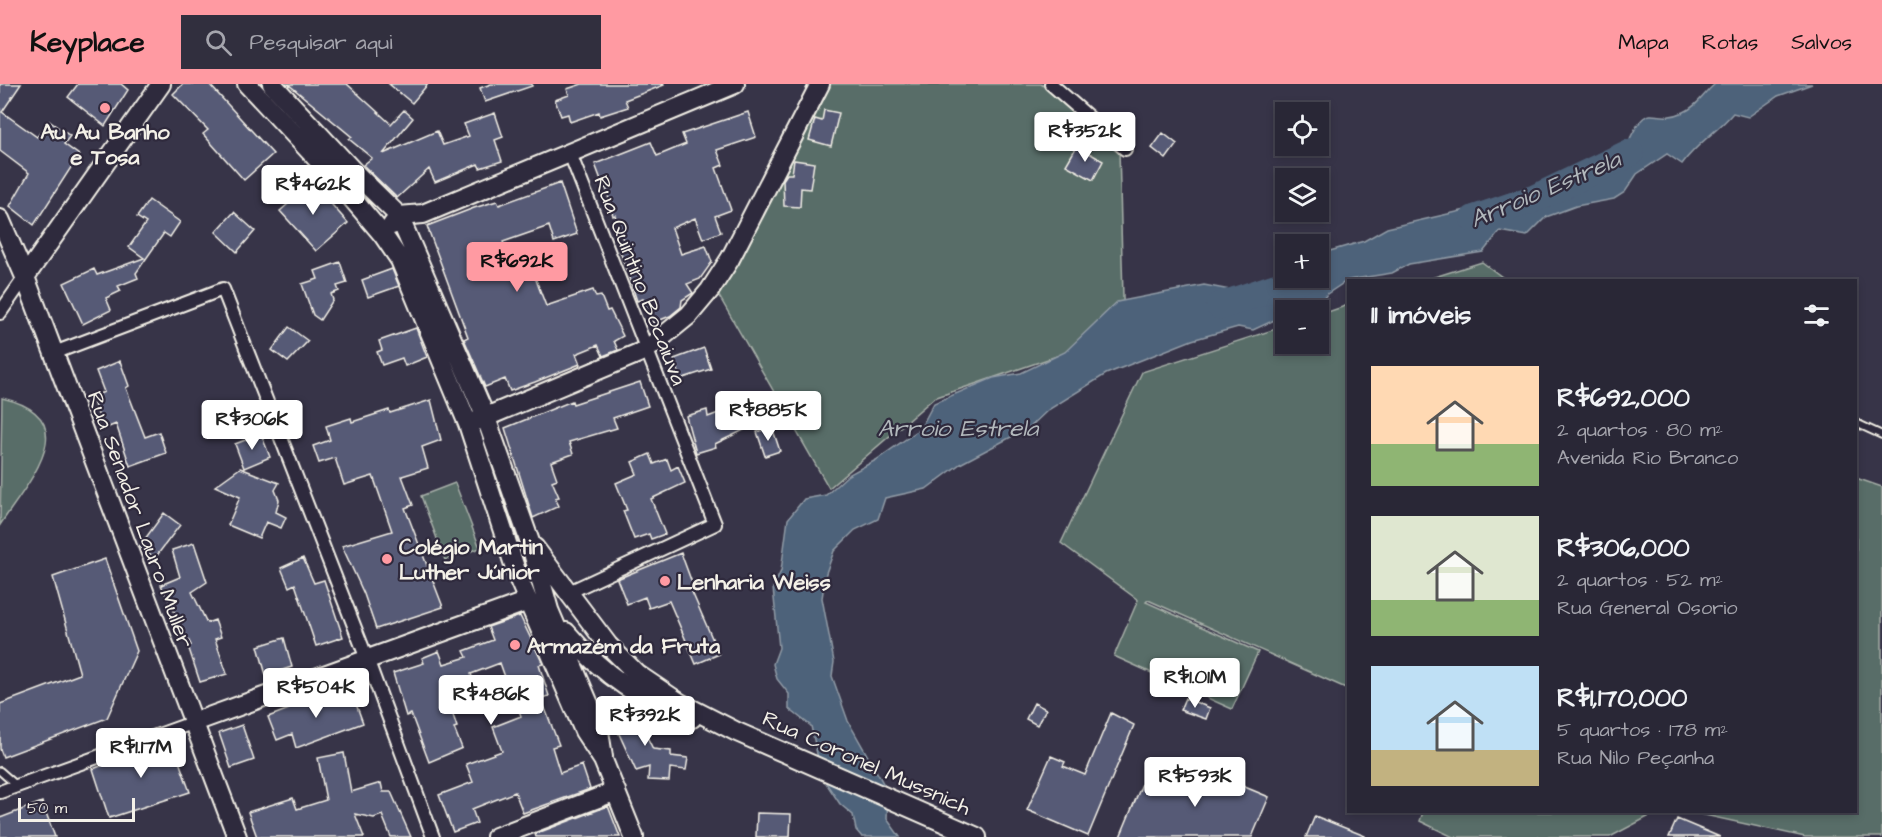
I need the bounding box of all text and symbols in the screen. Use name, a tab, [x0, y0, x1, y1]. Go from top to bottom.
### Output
search box	[181, 15, 601, 69]
text: Keyplace	[30, 23, 145, 62]
icon: search	[202, 26, 235, 59]
text: Pesquisar aqui	[250, 27, 393, 58]
text: Mapa	[1618, 28, 1669, 57]
text: Rotas	[1702, 28, 1758, 57]
text: Salvos	[1791, 28, 1852, 57]
marker: Au Au Banho e Tosa	[98, 101, 112, 115]
map controls	[1275, 102, 1329, 354]
button: locate	[1275, 102, 1329, 156]
pin: R$352K	[1036, 112, 1134, 163]
place label: Au Au Banho e Tosa	[40, 117, 170, 173]
text: R$352K	[1048, 117, 1122, 145]
water label: Arroio Estrela	[1465, 142, 1627, 237]
pin: R$462K	[264, 165, 362, 216]
button: layers	[1275, 168, 1329, 222]
text: R$462K	[275, 170, 351, 198]
street label: Rua Quintino Bocaiuva	[585, 171, 694, 390]
button: +	[1275, 234, 1329, 288]
pin: R$692K	[468, 242, 566, 293]
text: R$692K	[481, 247, 553, 275]
text: 11 imóveis	[1371, 297, 1471, 333]
icon: filters	[1800, 299, 1833, 332]
button: −	[1275, 300, 1329, 354]
text: R$692,000	[1557, 380, 1690, 416]
street label: Rua Senador Lauro Muller	[79, 387, 200, 652]
icon: home	[1419, 390, 1491, 462]
pin: R$885K	[719, 391, 817, 442]
text: R$885K	[729, 396, 807, 424]
pin: R$306K	[203, 400, 301, 451]
text: R$306K	[216, 405, 288, 433]
water label: Arroio Estrela	[878, 412, 1040, 446]
text: 2 quartos · 80 m²	[1557, 416, 1723, 444]
text: Avenida Rio Branco	[1557, 444, 1738, 472]
text: R$306,000	[1557, 530, 1690, 566]
place label: Colégio Martin Luther Júnior	[399, 532, 543, 588]
icon: home	[1419, 540, 1491, 612]
marker: Colégio Martin Luther Júnior	[380, 552, 394, 566]
text: 2 quartos · 52 m²	[1557, 566, 1723, 594]
place label: Lenharia Weiss	[677, 567, 831, 598]
marker: Lenharia Weiss	[658, 574, 672, 588]
text: Rua General Osorio	[1557, 594, 1737, 622]
place label: Armazém da Fruta	[527, 631, 721, 662]
marker: Armazém da Fruta	[508, 638, 522, 652]
pin: R$1.01M	[1140, 658, 1250, 709]
text: R$1.01M	[1164, 663, 1226, 691]
pin: R$504K	[267, 668, 365, 719]
text: R$504K	[277, 673, 355, 701]
pin: R$486K	[442, 675, 540, 726]
text: R$486K	[453, 680, 529, 708]
text: R$1,170,000	[1557, 680, 1688, 716]
icon: home	[1419, 690, 1491, 762]
pin: R$392K	[596, 696, 694, 747]
text: R$392K	[610, 701, 680, 729]
street label: Rua Coronel Mussnich	[757, 703, 976, 823]
text: 5 quartos · 178 m²	[1557, 716, 1728, 744]
pin: R$1.17M	[86, 728, 196, 779]
text: R$1.17M	[110, 733, 172, 761]
text: Rua Nilo Peçanha	[1557, 744, 1714, 772]
pin: R$593K	[1146, 757, 1244, 808]
text: R$593K	[1158, 762, 1232, 790]
scale bar	[18, 795, 135, 822]
text: 50 m	[27, 797, 67, 819]

